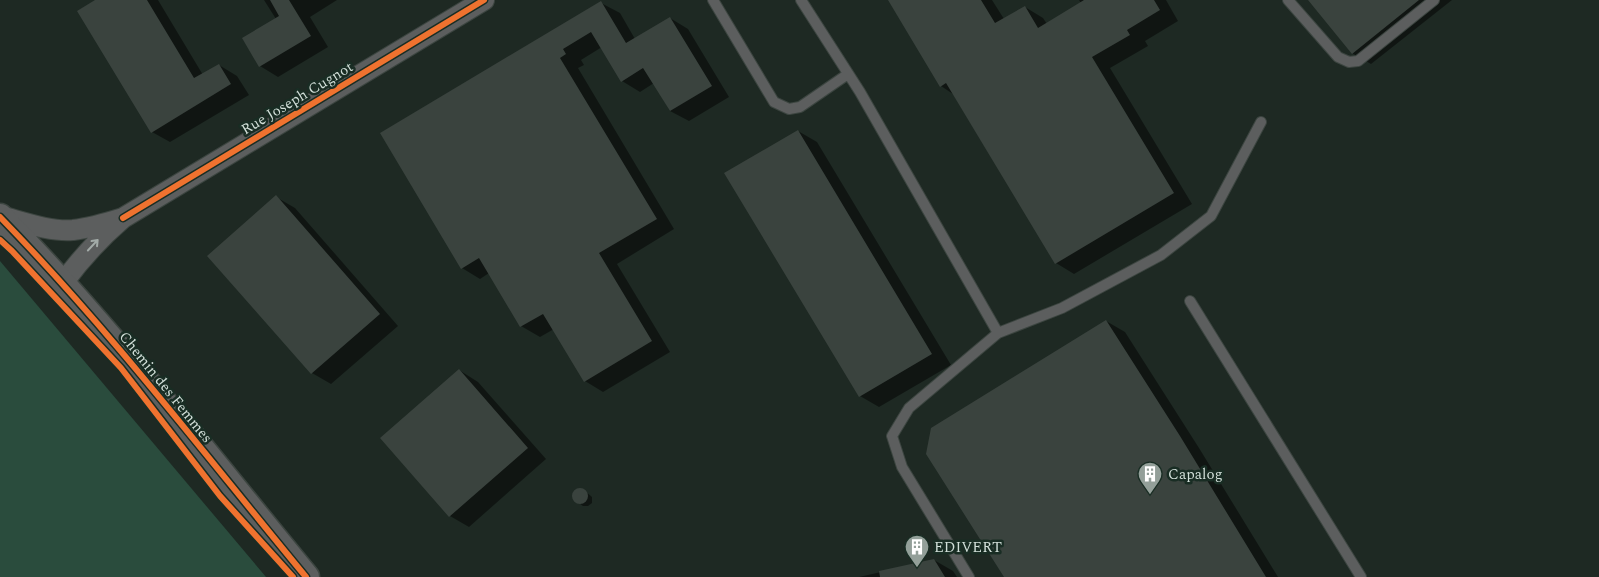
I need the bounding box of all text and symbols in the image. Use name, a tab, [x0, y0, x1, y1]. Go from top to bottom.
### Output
street label: Rue Joseph Cugnot	[237, 56, 358, 141]
one-way arrow	[87, 239, 99, 251]
street label: Chemin des Femmes	[113, 326, 218, 448]
building icon: Capalog	[1137, 461, 1163, 495]
place label: Capalog	[1168, 463, 1223, 486]
building icon: EDIVERT	[904, 534, 930, 568]
place label: EDIVERT	[934, 536, 1002, 559]

